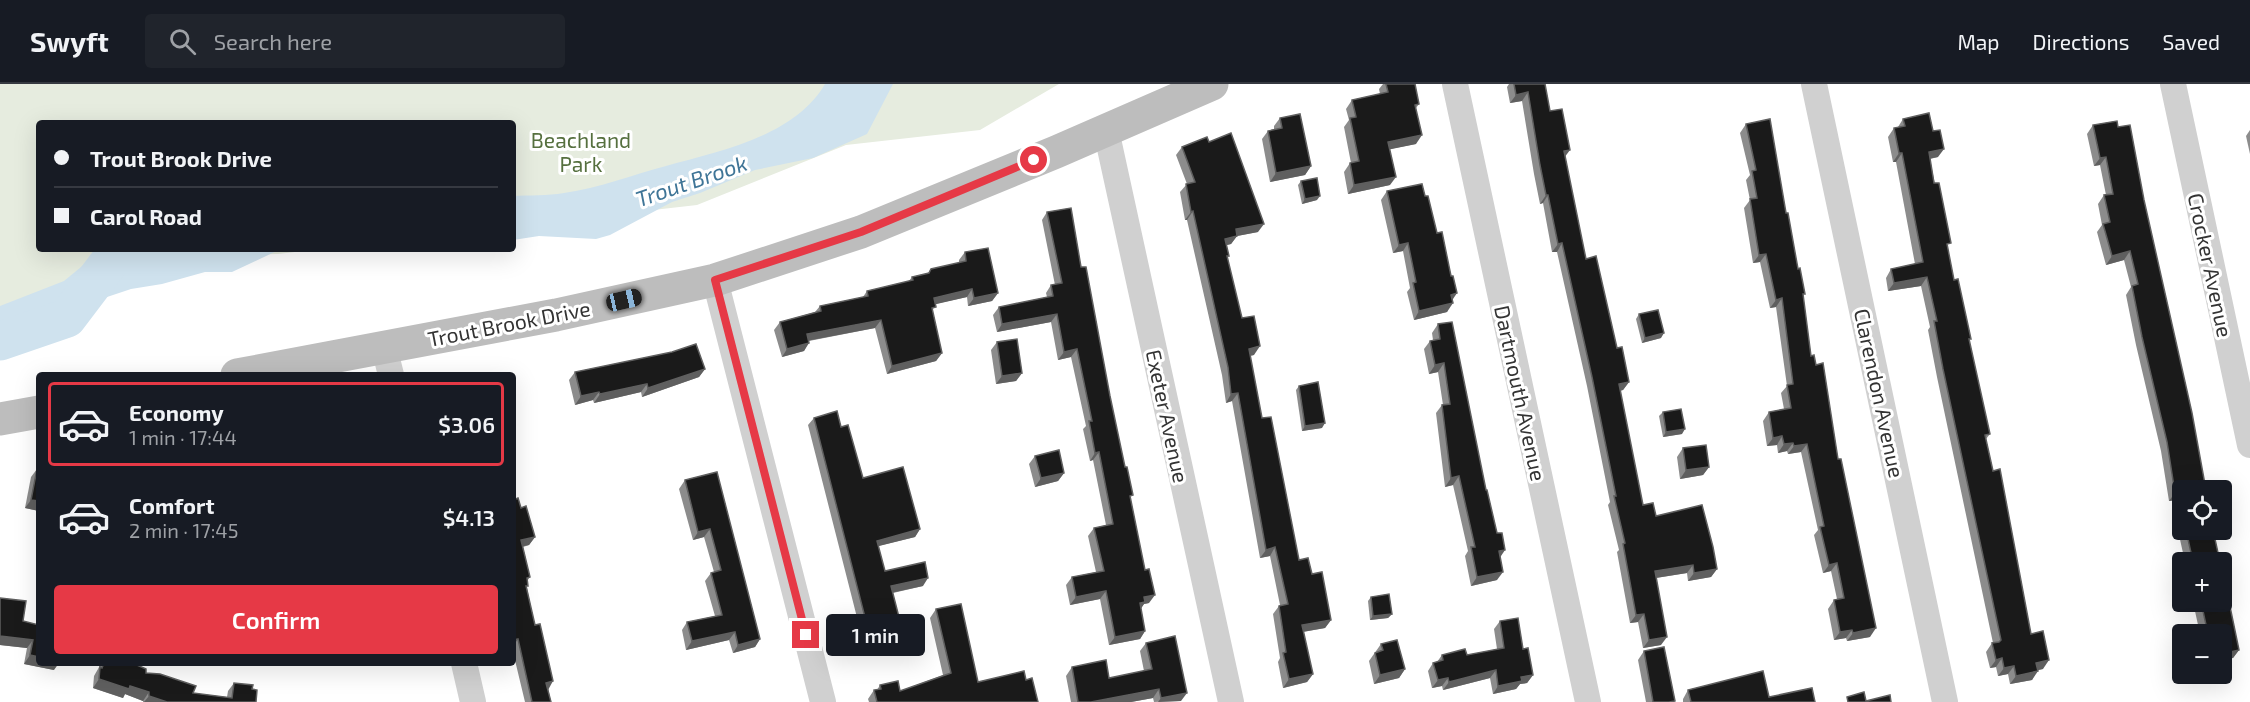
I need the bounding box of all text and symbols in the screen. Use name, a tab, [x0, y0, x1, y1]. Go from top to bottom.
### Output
search box	[145, 14, 565, 68]
text: Swyft	[30, 24, 109, 58]
icon: search	[166, 25, 199, 58]
text: Search here	[214, 28, 332, 54]
text: Map	[1957, 29, 2000, 54]
text: Directions	[2033, 29, 2129, 54]
text: Saved	[2162, 29, 2220, 54]
park label: Beachland Park	[531, 127, 631, 176]
text: Trout Brook Drive	[90, 145, 272, 171]
route start	[1020, 146, 1047, 173]
water label: Trout Brook	[632, 149, 750, 211]
street label: Crocker Avenue	[2184, 191, 2238, 339]
text: Carol Road	[90, 203, 202, 229]
car	[604, 287, 644, 313]
street label: Trout Brook Drive	[426, 295, 592, 351]
street label: Dartmouth Avenue	[1490, 303, 1552, 483]
street label: Clarendon Avenue	[1850, 306, 1910, 480]
street label: Exeter Avenue	[1142, 347, 1194, 485]
icon: car	[57, 397, 111, 451]
text: Economy	[129, 399, 224, 425]
text: $3.06	[438, 411, 495, 437]
text: 1 min · 17:44	[129, 425, 237, 449]
map controls	[2172, 480, 2232, 684]
button: locate	[2172, 480, 2232, 540]
icon: car	[57, 490, 111, 544]
text: Comfort	[129, 492, 214, 518]
text: $4.13	[443, 504, 495, 530]
text: 2 min · 17:45	[129, 518, 238, 542]
button: +	[2172, 552, 2232, 612]
button: Confirm	[54, 585, 498, 654]
callout: 1 min	[827, 614, 926, 656]
route end	[792, 621, 819, 648]
text: 1 min	[852, 623, 899, 647]
button: −	[2172, 624, 2232, 684]

